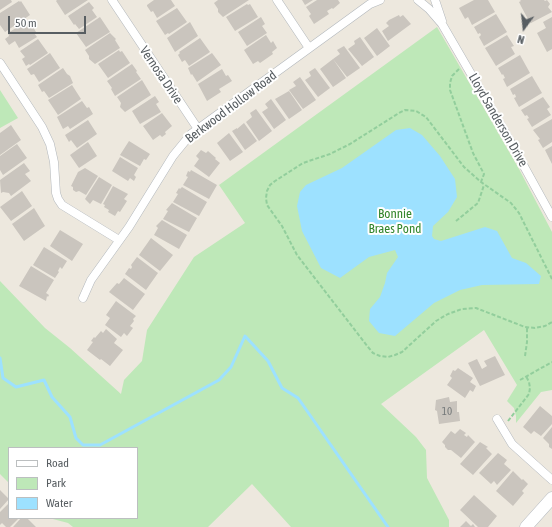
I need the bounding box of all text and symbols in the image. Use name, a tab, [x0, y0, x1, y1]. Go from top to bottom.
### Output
scale bar	[10, 8, 88, 34]
north arrow	[504, 8, 544, 48]
text: 50 m	[15, 16, 37, 30]
text: N	[516, 33, 526, 46]
street label: Vernosa Drive	[136, 43, 186, 107]
street label: Berkwood Hollow Road	[182, 68, 280, 146]
street label: Lloyd Sanderson Drive	[465, 71, 531, 169]
park label: Bonnie Braes Pond	[369, 206, 421, 237]
house number: 10	[442, 405, 452, 419]
legend	[8, 447, 138, 519]
text: Road	[46, 456, 69, 470]
text: Park	[46, 476, 66, 490]
text: Water	[46, 496, 72, 510]

